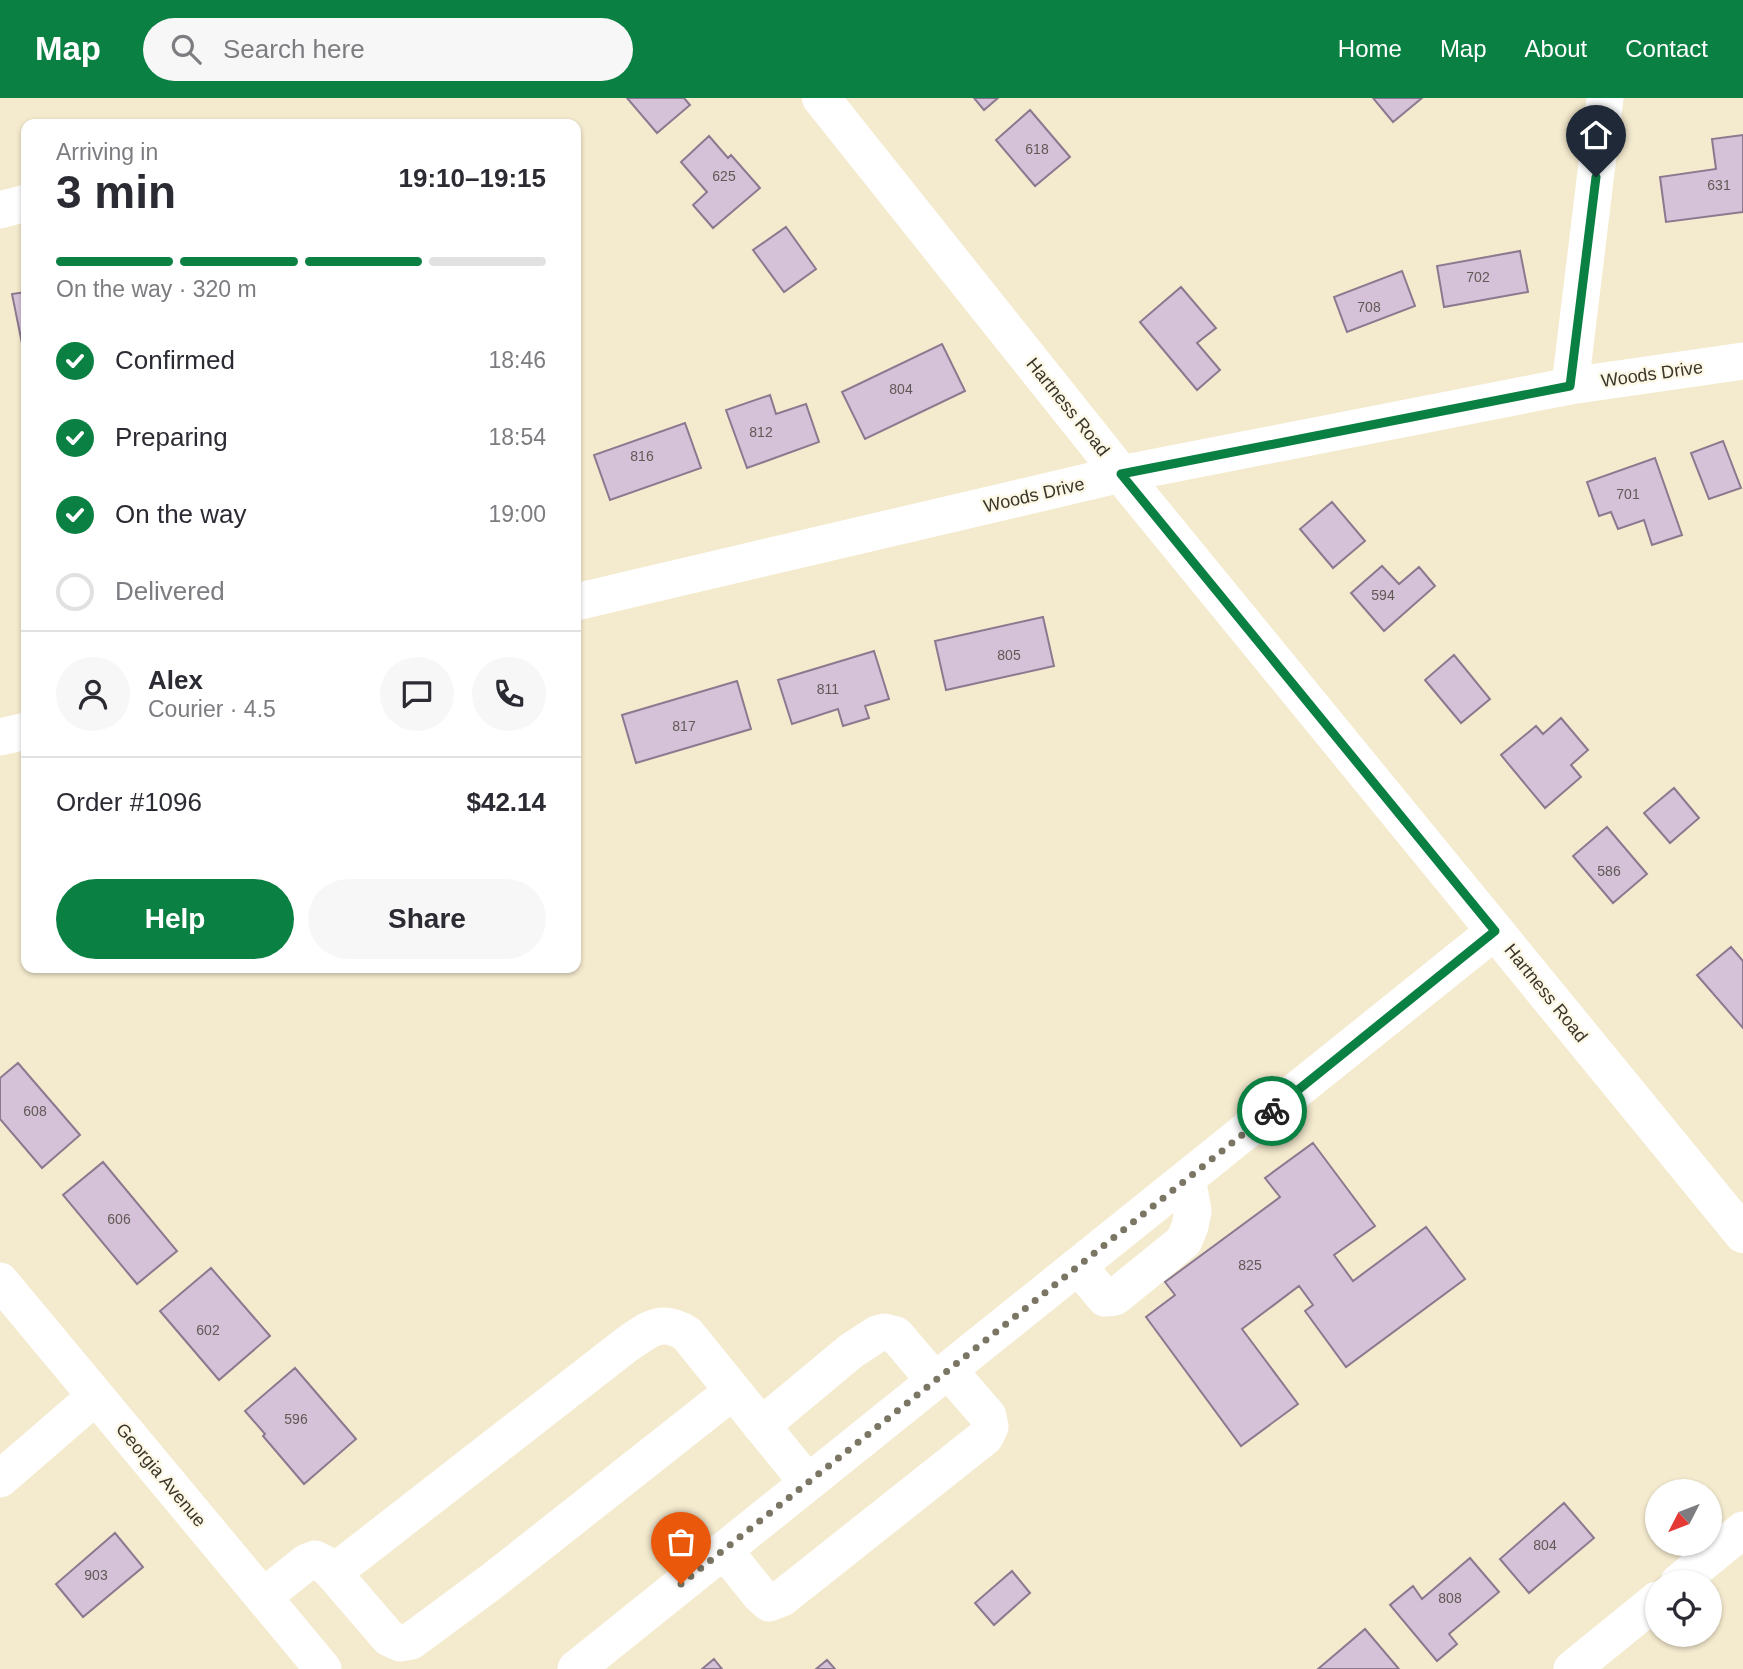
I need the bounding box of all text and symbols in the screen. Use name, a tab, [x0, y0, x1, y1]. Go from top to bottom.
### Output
search box	[143, 18, 633, 81]
text: Map	[35, 30, 101, 67]
icon: search	[167, 30, 205, 68]
text: Search here	[223, 34, 365, 64]
text: Home	[1338, 35, 1402, 62]
text: Map	[1440, 35, 1487, 62]
text: About	[1525, 35, 1587, 62]
text: Contact	[1625, 35, 1708, 62]
pin	[1566, 105, 1626, 177]
icon: home	[1577, 116, 1615, 154]
text: Arriving in	[56, 139, 158, 165]
house number: 618	[1025, 141, 1049, 157]
text: 19:10–19:15	[399, 163, 546, 193]
text: 3 min	[56, 166, 176, 218]
house number: 625	[712, 168, 736, 184]
house number: 631	[1707, 177, 1731, 193]
house number: 702	[1466, 269, 1490, 285]
text: On the way · 320 m	[56, 276, 257, 302]
house number: 708	[1357, 299, 1381, 315]
icon: check	[56, 342, 94, 380]
text: Confirmed	[115, 345, 235, 375]
text: 18:46	[488, 347, 546, 373]
street label: Hartness Road	[1022, 354, 1114, 460]
street label: Woods Drive	[1600, 357, 1704, 391]
house number: 804	[889, 381, 913, 397]
icon: check	[56, 419, 94, 457]
text: Preparing	[115, 422, 228, 452]
text: 18:54	[488, 424, 546, 450]
house number: 812	[749, 424, 773, 440]
house number: 816	[630, 448, 654, 464]
street label: Woods Drive	[982, 474, 1086, 516]
house number: 701	[1616, 486, 1640, 502]
icon: check	[56, 496, 94, 534]
text: On the way	[115, 499, 247, 529]
text: 19:00	[488, 501, 546, 527]
text: Delivered	[115, 576, 225, 606]
house number: 594	[1371, 587, 1395, 603]
house number: 805	[997, 647, 1021, 663]
button: person	[56, 657, 130, 731]
button: chat	[380, 657, 454, 731]
button: phone	[472, 657, 546, 731]
text: Alex	[148, 665, 203, 695]
house number: 811	[817, 681, 839, 697]
text: Courier · 4.5	[148, 696, 276, 722]
house number: 817	[672, 718, 696, 734]
text: Order #1096	[56, 787, 202, 817]
text: $42.14	[466, 787, 546, 817]
house number: 586	[1597, 863, 1621, 879]
button: Help	[56, 879, 294, 959]
button: Share	[308, 879, 546, 959]
street label: Hartness Road	[1500, 940, 1592, 1046]
courier	[1237, 1076, 1307, 1146]
icon: bike	[1253, 1092, 1291, 1130]
house number: 608	[23, 1103, 47, 1119]
house number: 606	[107, 1211, 131, 1227]
house number: 825	[1238, 1257, 1262, 1273]
house number: 602	[196, 1322, 220, 1338]
house number: 596	[284, 1411, 308, 1427]
street label: Georgia Avenue	[112, 1419, 210, 1531]
north arrow	[1645, 1479, 1722, 1556]
map controls	[1645, 1479, 1722, 1647]
pin	[651, 1512, 711, 1584]
icon: bag	[662, 1523, 700, 1561]
house number: 804	[1533, 1537, 1557, 1553]
house number: 903	[84, 1567, 108, 1583]
button: locate	[1645, 1570, 1722, 1647]
house number: 808	[1438, 1590, 1462, 1606]

